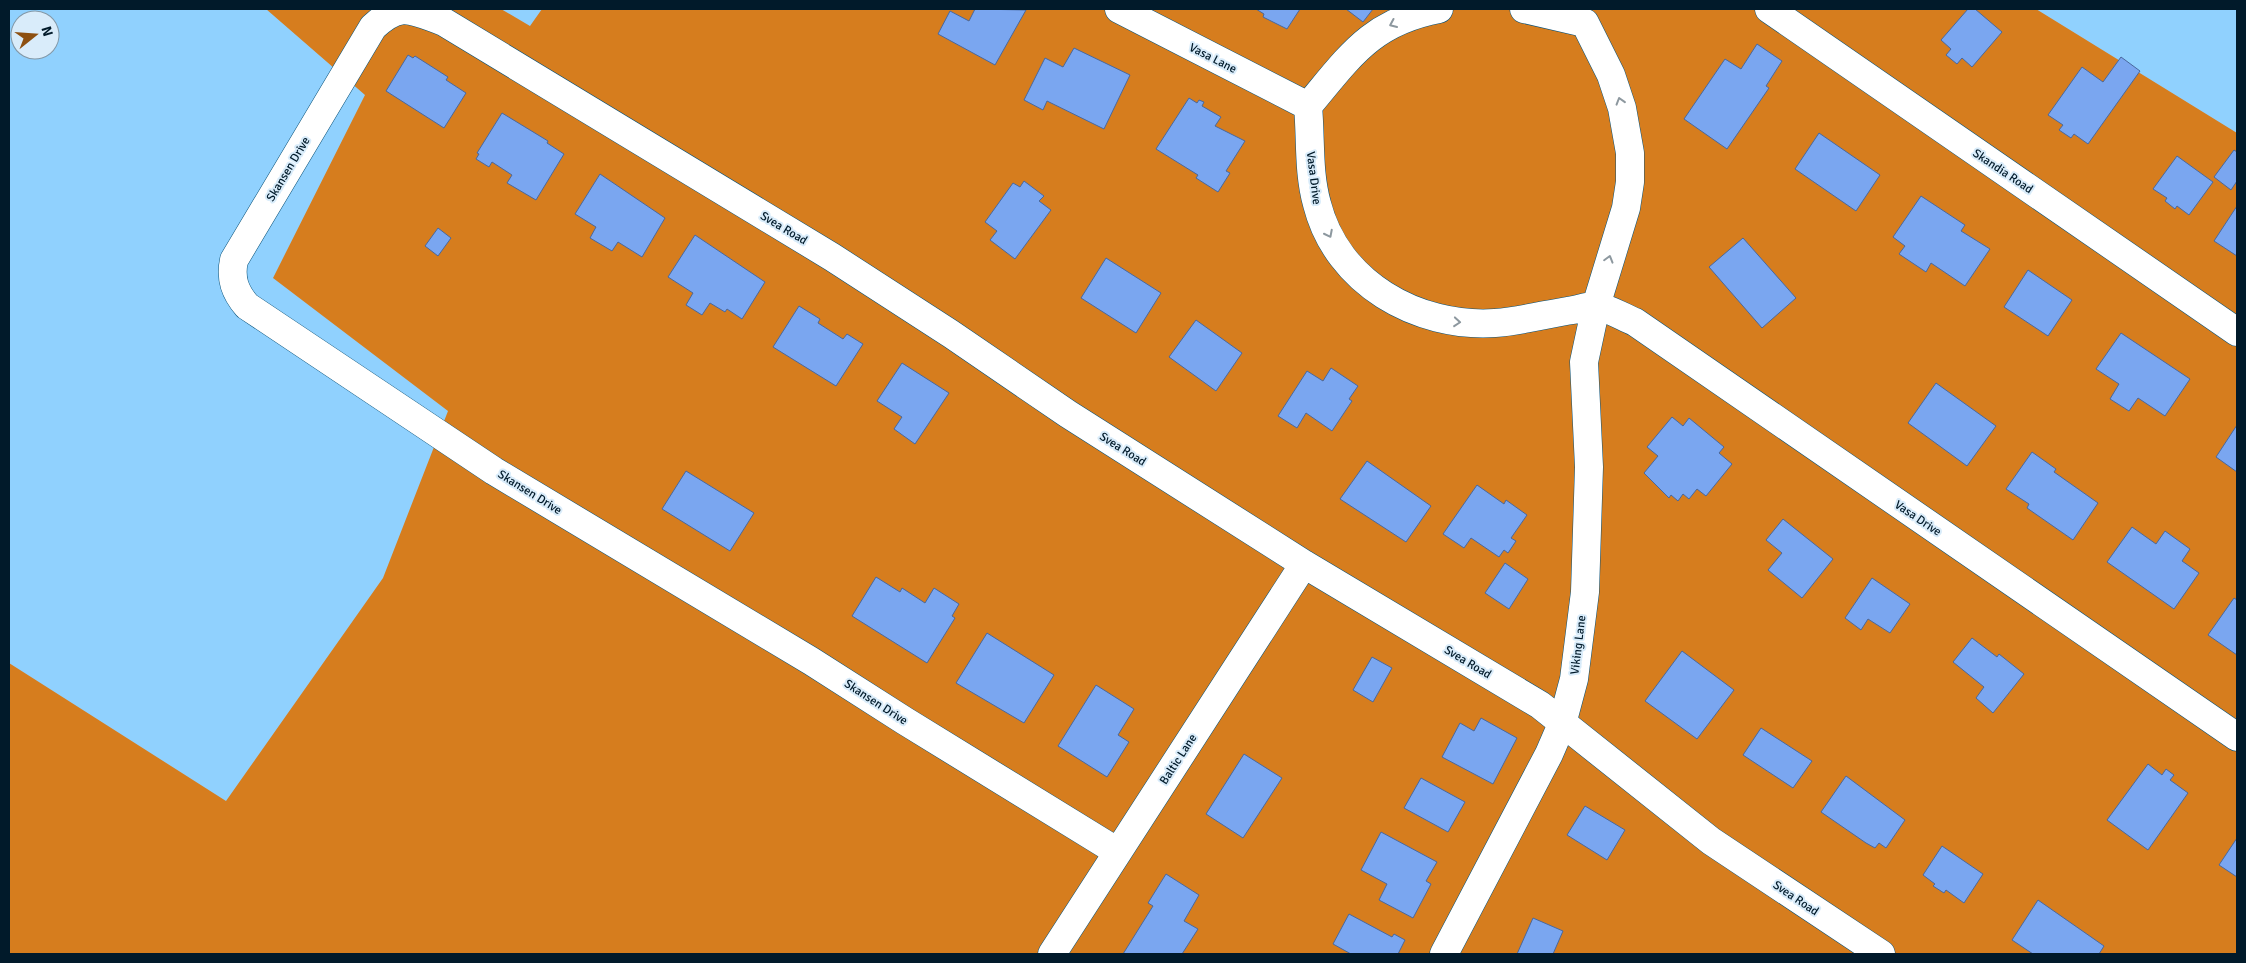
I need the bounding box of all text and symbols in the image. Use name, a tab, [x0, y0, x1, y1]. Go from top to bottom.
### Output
north arrow	[10, 10, 60, 60]
one-way arrow	[1389, 18, 1398, 29]
text: N	[37, 24, 57, 38]
street label: Vasa Lane	[1187, 40, 1239, 77]
one-way arrow	[1616, 97, 1626, 106]
street label: Skansen Drive	[263, 134, 314, 204]
street label: Skandia Road	[1970, 146, 2036, 197]
street label: Vasa Drive	[1303, 151, 1324, 205]
street label: Svea Road	[758, 209, 810, 248]
one-way arrow	[1322, 229, 1333, 238]
one-way arrow	[1603, 255, 1614, 264]
one-way arrow	[1453, 316, 1461, 327]
street label: Svea Road	[1097, 429, 1149, 470]
street label: Skansen Drive	[495, 467, 564, 518]
street label: Vasa Drive	[1891, 497, 1944, 540]
street label: Viking Lane	[1567, 615, 1590, 676]
street label: Svea Road	[1442, 643, 1494, 682]
street label: Skansen Drive	[841, 676, 910, 728]
street label: Baltic Lane	[1157, 731, 1200, 787]
street label: Svea Road	[1770, 878, 1822, 919]

